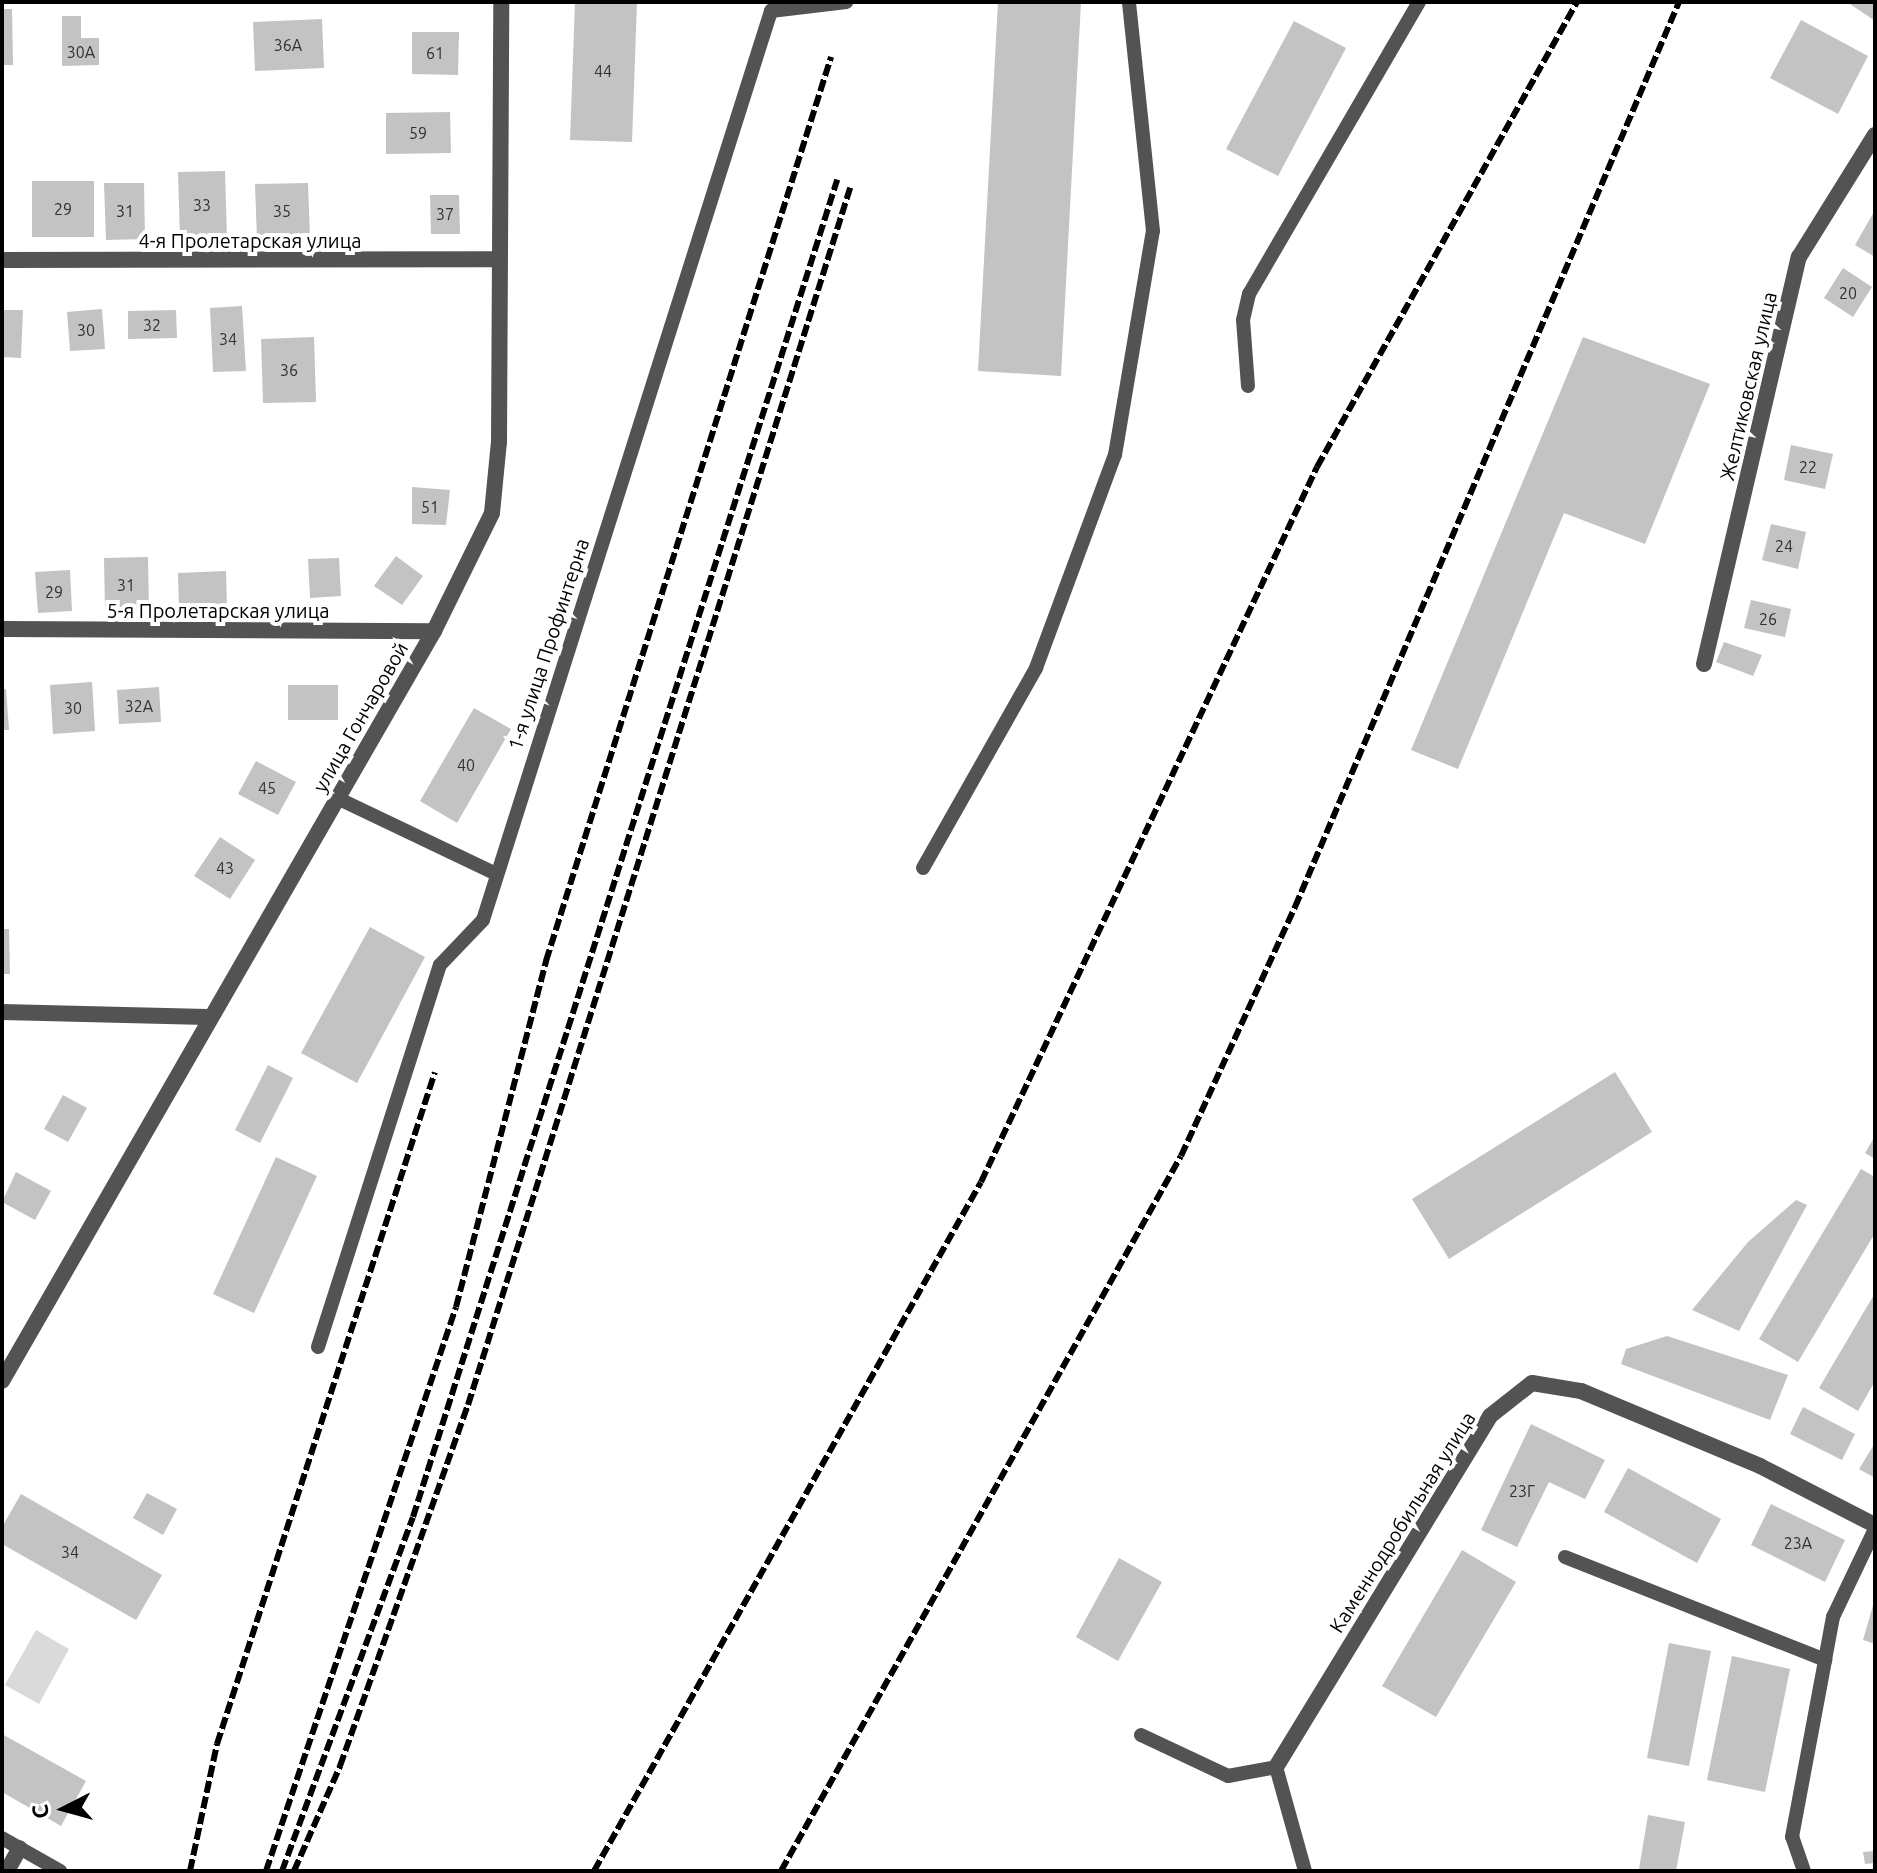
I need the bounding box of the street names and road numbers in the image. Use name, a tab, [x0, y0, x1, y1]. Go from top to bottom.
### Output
street label: 4-я Пролетарская улица	[138, 228, 362, 252]
street label: Желтиковская улица	[1715, 289, 1781, 483]
street label: 1-я улица Профинтерна	[502, 535, 594, 753]
street label: 5-я Пролетарская улица	[106, 598, 330, 622]
street label: улица Гончаровой	[307, 638, 413, 796]
street label: Каменнодробильная улица	[1324, 1407, 1480, 1637]

